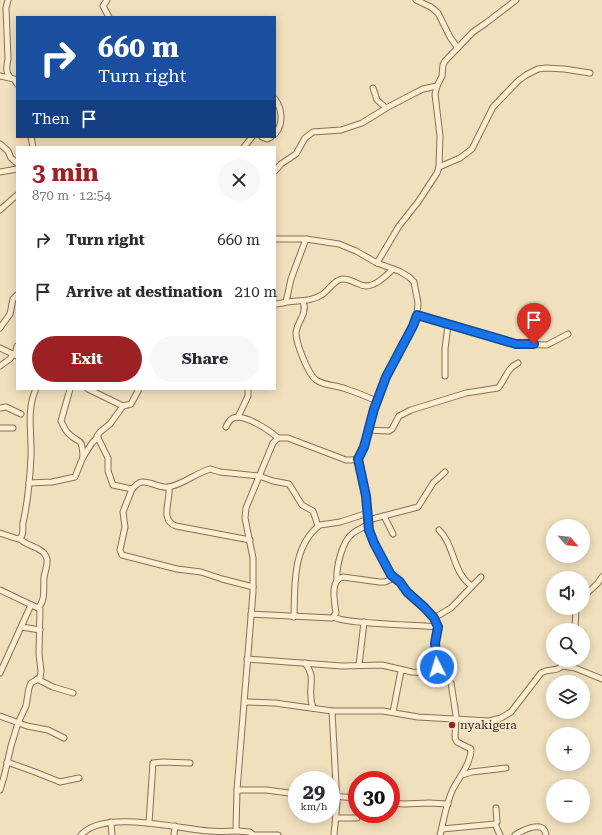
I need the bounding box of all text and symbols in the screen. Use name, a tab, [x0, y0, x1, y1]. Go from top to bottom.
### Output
text: 660 m	[98, 31, 179, 64]
icon: right	[32, 32, 84, 84]
text: Turn right	[98, 65, 186, 86]
icon: arrive	[78, 108, 100, 130]
text: Then	[32, 110, 70, 128]
text: 3 min	[32, 159, 99, 187]
button: close	[218, 159, 260, 201]
text: 870 m · 12:54	[32, 188, 111, 203]
icon: right	[32, 229, 54, 251]
text: Turn right	[66, 231, 145, 249]
text: 660 m	[217, 231, 260, 249]
icon: arrive	[32, 281, 54, 303]
text: Arrive at destination	[66, 283, 222, 301]
text: 210 m	[234, 283, 277, 301]
pin	[517, 303, 551, 344]
icon: arrive	[523, 309, 545, 331]
button: Exit	[32, 336, 142, 382]
button: Share	[150, 336, 260, 382]
north arrow	[546, 519, 590, 563]
map controls	[546, 519, 590, 823]
button: sound	[546, 571, 590, 615]
button: search	[546, 623, 590, 667]
position arrow	[416, 646, 458, 688]
button: layers	[546, 675, 590, 719]
place label: nyakigera	[460, 718, 517, 732]
marker: nyakigera	[447, 720, 457, 730]
button: +	[546, 727, 590, 771]
speed limit sign: 30	[348, 771, 400, 823]
button: −	[546, 779, 590, 823]
text: 29	[303, 780, 325, 804]
text: km/h	[301, 801, 327, 812]

